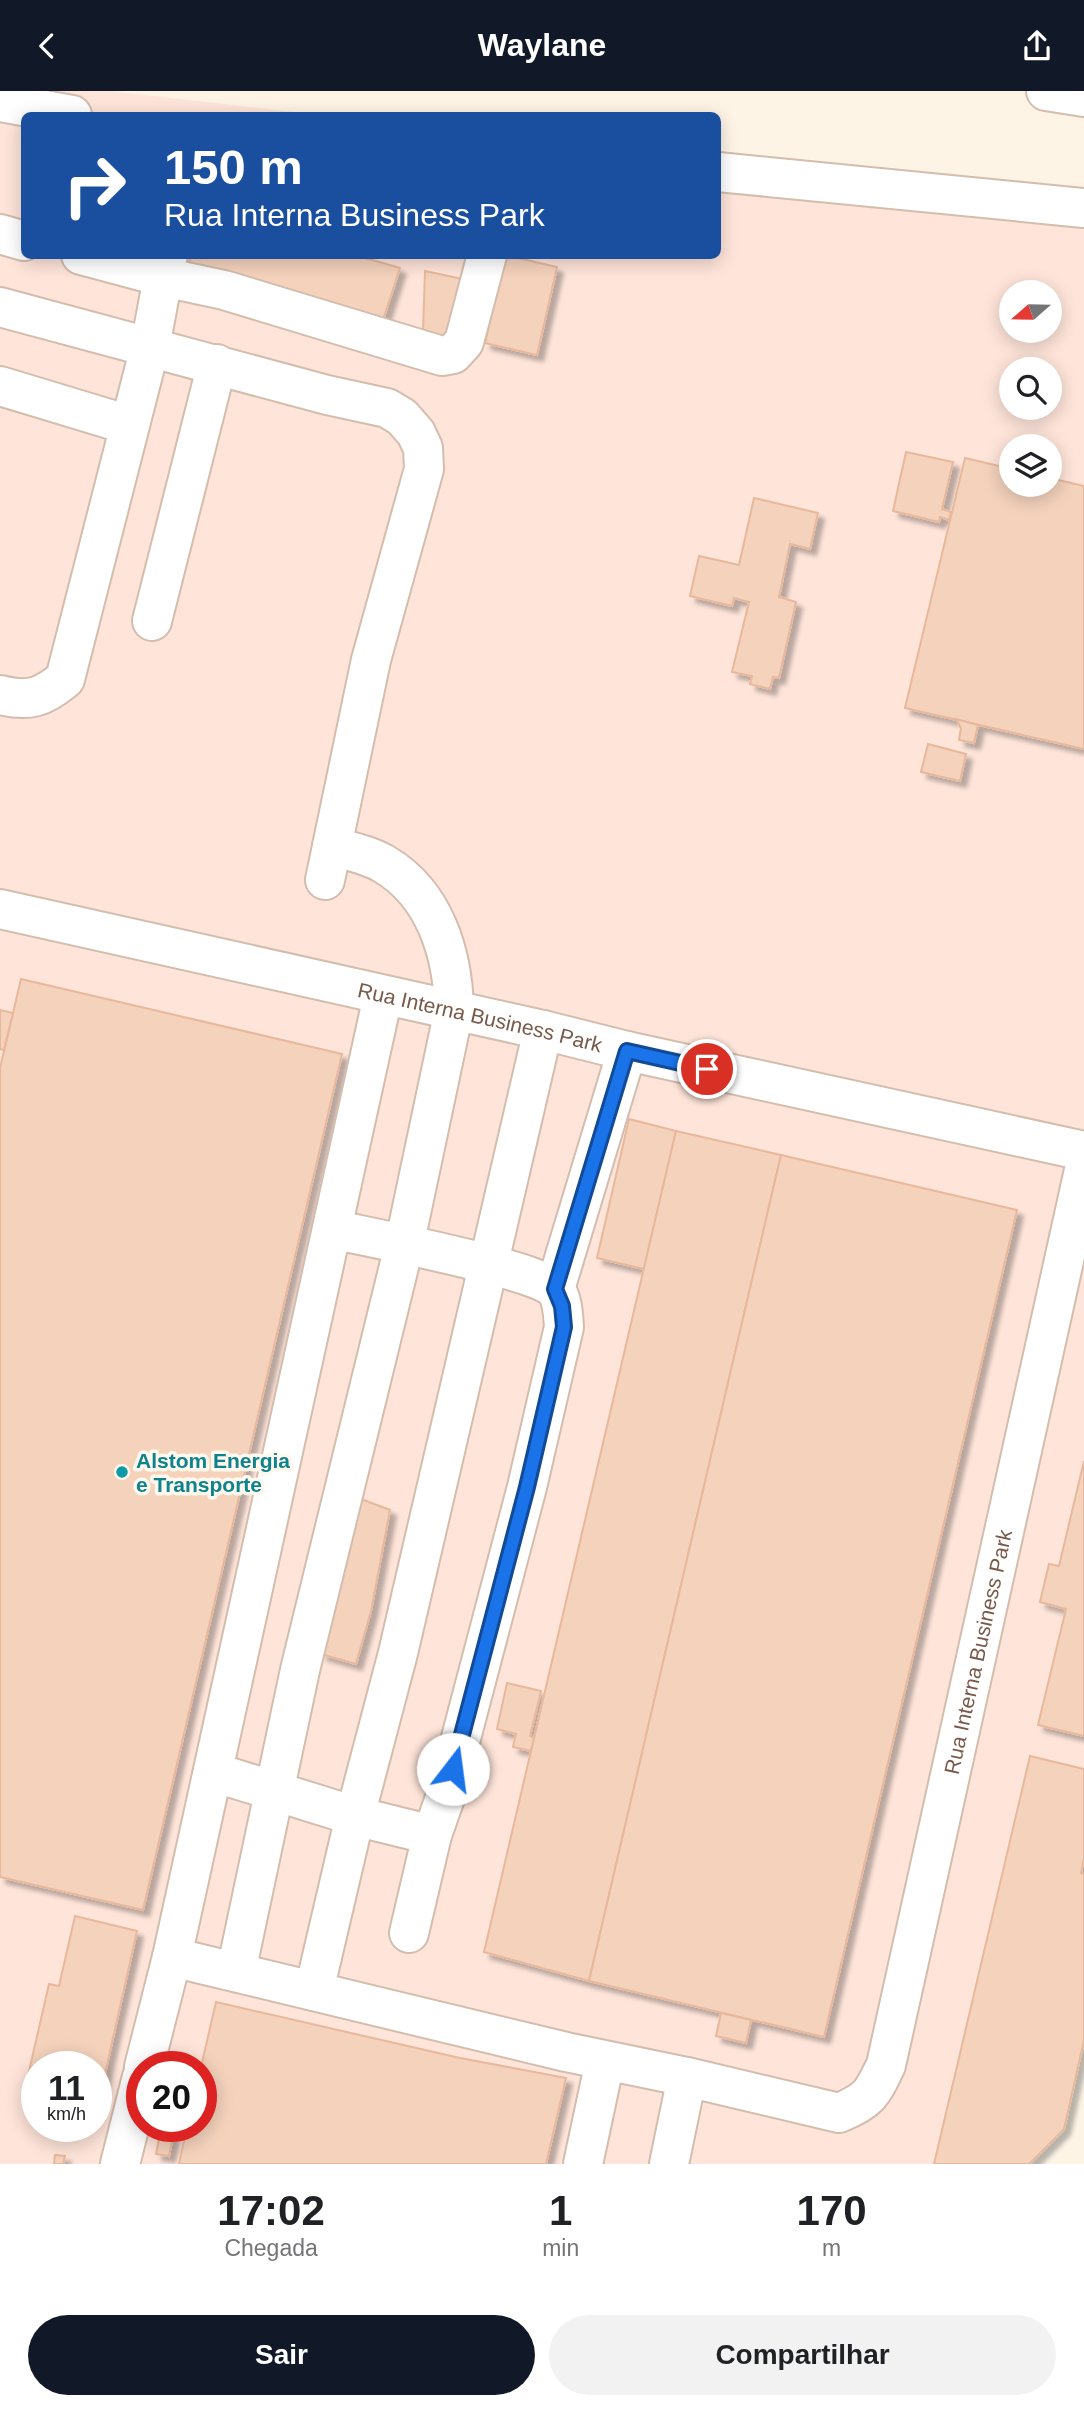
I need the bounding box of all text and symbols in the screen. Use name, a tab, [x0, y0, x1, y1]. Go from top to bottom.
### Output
icon: back	[28, 27, 66, 65]
text: Waylane	[478, 27, 606, 63]
icon: share	[1018, 27, 1056, 65]
icon: right	[49, 140, 140, 231]
text: 150 m	[164, 140, 303, 194]
text: Rua Interna Business Park	[164, 197, 545, 233]
north arrow	[999, 280, 1062, 343]
map controls	[999, 280, 1062, 497]
button: search	[999, 357, 1062, 420]
button: layers	[999, 434, 1062, 497]
street label: Rua Interna Business Park	[356, 978, 605, 1056]
pin	[677, 1039, 737, 1099]
icon: arrive	[688, 1050, 726, 1088]
place label: Alstom Energia e Transporte	[136, 1449, 290, 1496]
marker: Alstom Energia e Transporte	[114, 1464, 130, 1480]
street label: Rua Interna Business Park	[939, 1527, 1016, 1776]
position arrow	[416, 1732, 490, 1806]
speed limit sign: 20	[126, 2051, 217, 2142]
text: 11	[48, 2068, 85, 2107]
text: km/h	[47, 2104, 86, 2124]
text: 17:02	[217, 2187, 325, 2234]
text: 1	[549, 2187, 572, 2234]
text: 170	[797, 2187, 867, 2234]
text: Chegada	[224, 2235, 318, 2261]
text: min	[542, 2235, 579, 2261]
text: m	[822, 2235, 841, 2261]
button: Sair	[28, 2315, 535, 2395]
button: Compartilhar	[549, 2315, 1056, 2395]

